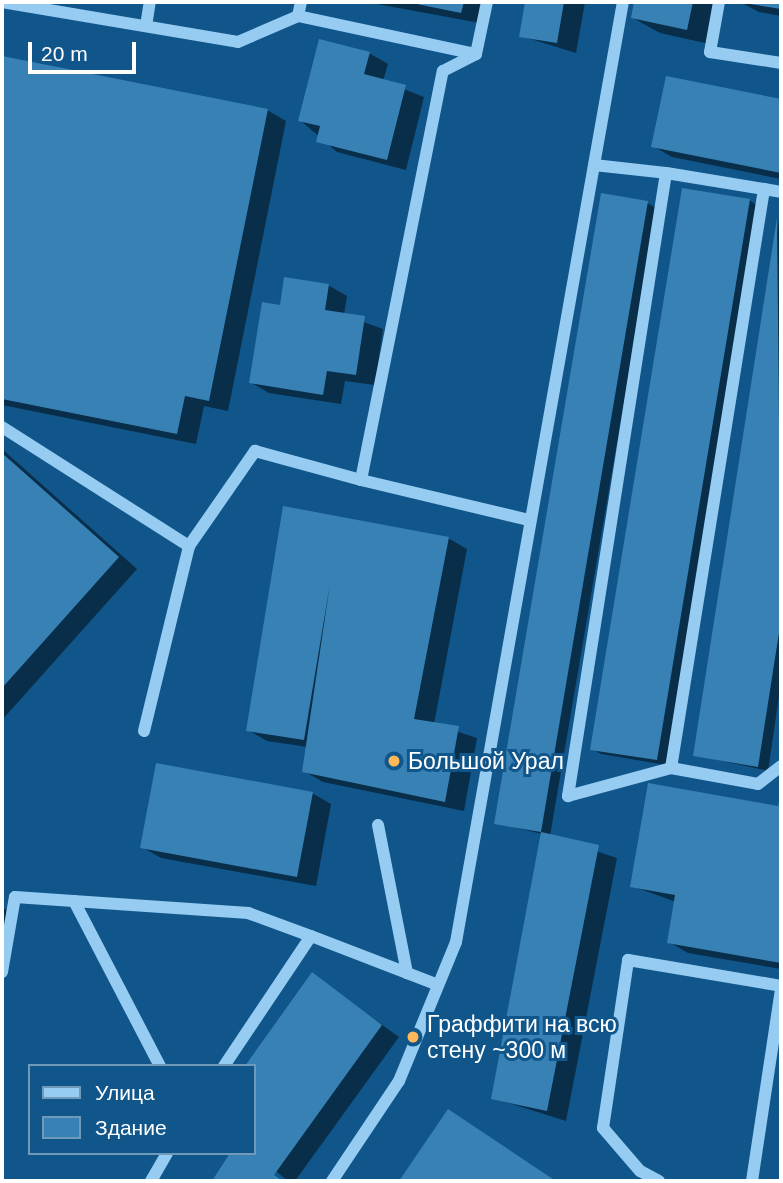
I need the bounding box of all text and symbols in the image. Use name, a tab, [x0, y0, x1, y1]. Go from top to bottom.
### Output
scale bar	[32, 28, 140, 72]
text: 20 m	[41, 42, 88, 65]
place label: Большой Урал	[408, 747, 564, 775]
marker: Большой Урал	[386, 753, 402, 769]
place label: Граффити на всю стену ~300 м	[427, 1010, 617, 1064]
marker: Граффити на всю стену ~300 м	[405, 1029, 421, 1045]
legend	[28, 1064, 256, 1155]
text: Улица	[95, 1081, 155, 1104]
text: Здание	[95, 1116, 167, 1139]

